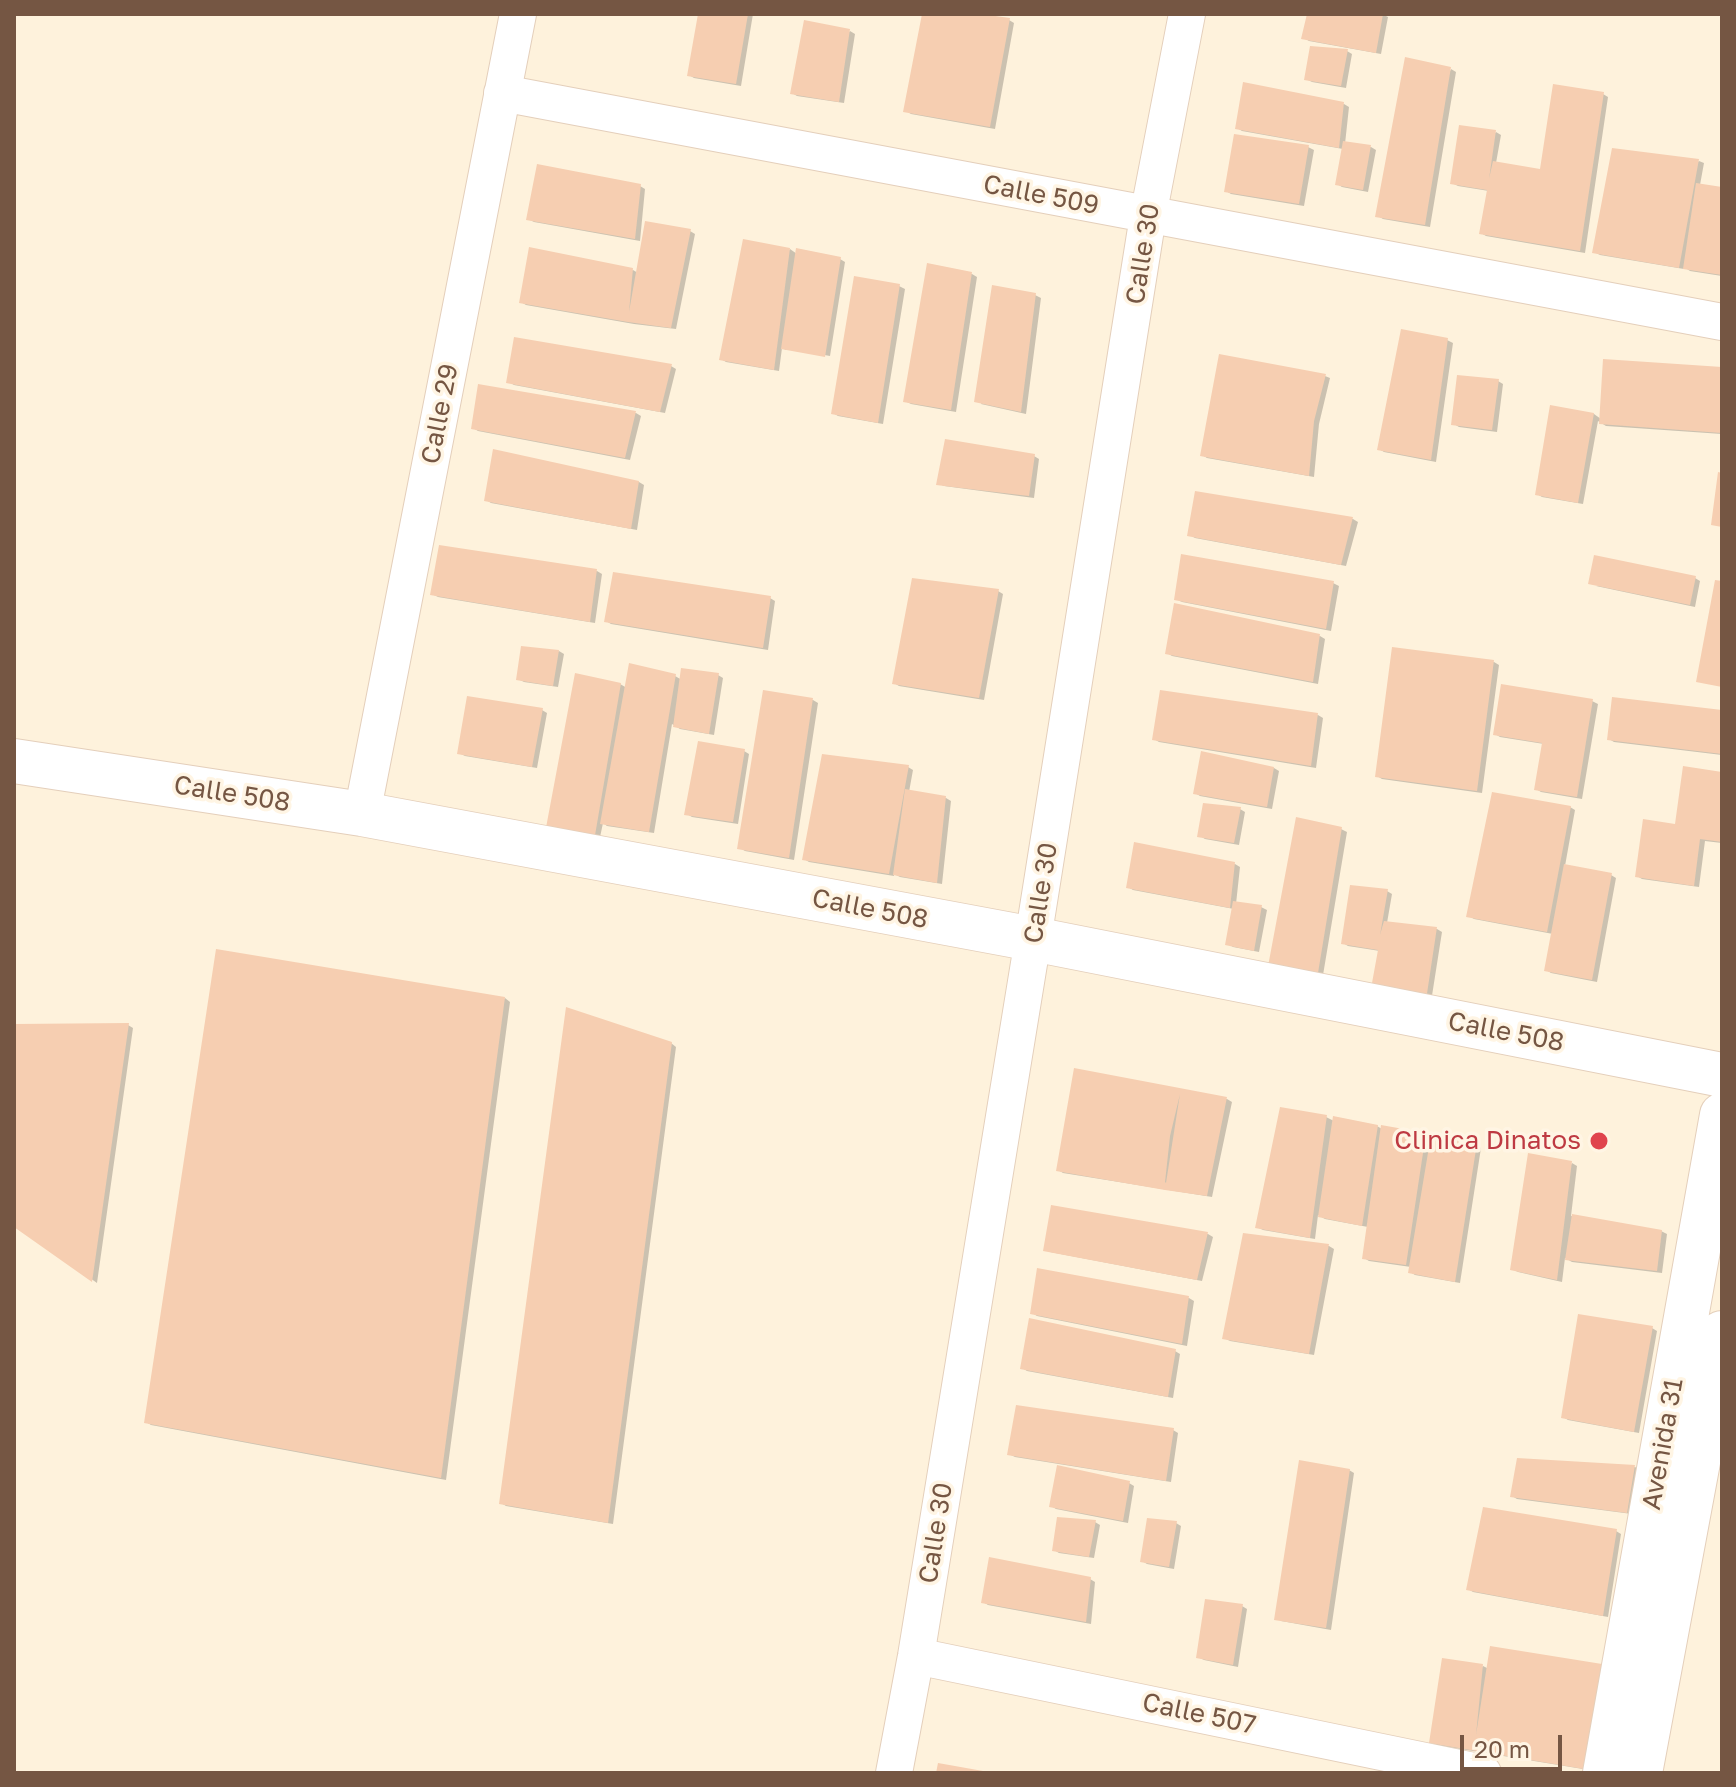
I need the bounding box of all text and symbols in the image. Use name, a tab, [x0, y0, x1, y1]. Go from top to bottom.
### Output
street label: Calle 509	[980, 168, 1102, 222]
street label: Calle 30	[1120, 201, 1166, 307]
street label: Calle 29	[415, 361, 465, 467]
street label: Calle 508	[172, 769, 292, 819]
street label: Calle 30	[1018, 840, 1064, 946]
street label: Calle 508	[809, 882, 931, 936]
street label: Calle 508	[1445, 1005, 1567, 1059]
place label: Clinica Dinatos	[1394, 1125, 1581, 1157]
marker: Clinica Dinatos	[1588, 1130, 1610, 1152]
street label: Avenida 31	[1636, 1376, 1690, 1512]
street label: Calle 30	[913, 1480, 959, 1586]
street label: Calle 507	[1139, 1687, 1259, 1741]
scale bar	[1464, 1719, 1566, 1769]
text: 20 m	[1474, 1734, 1530, 1763]

